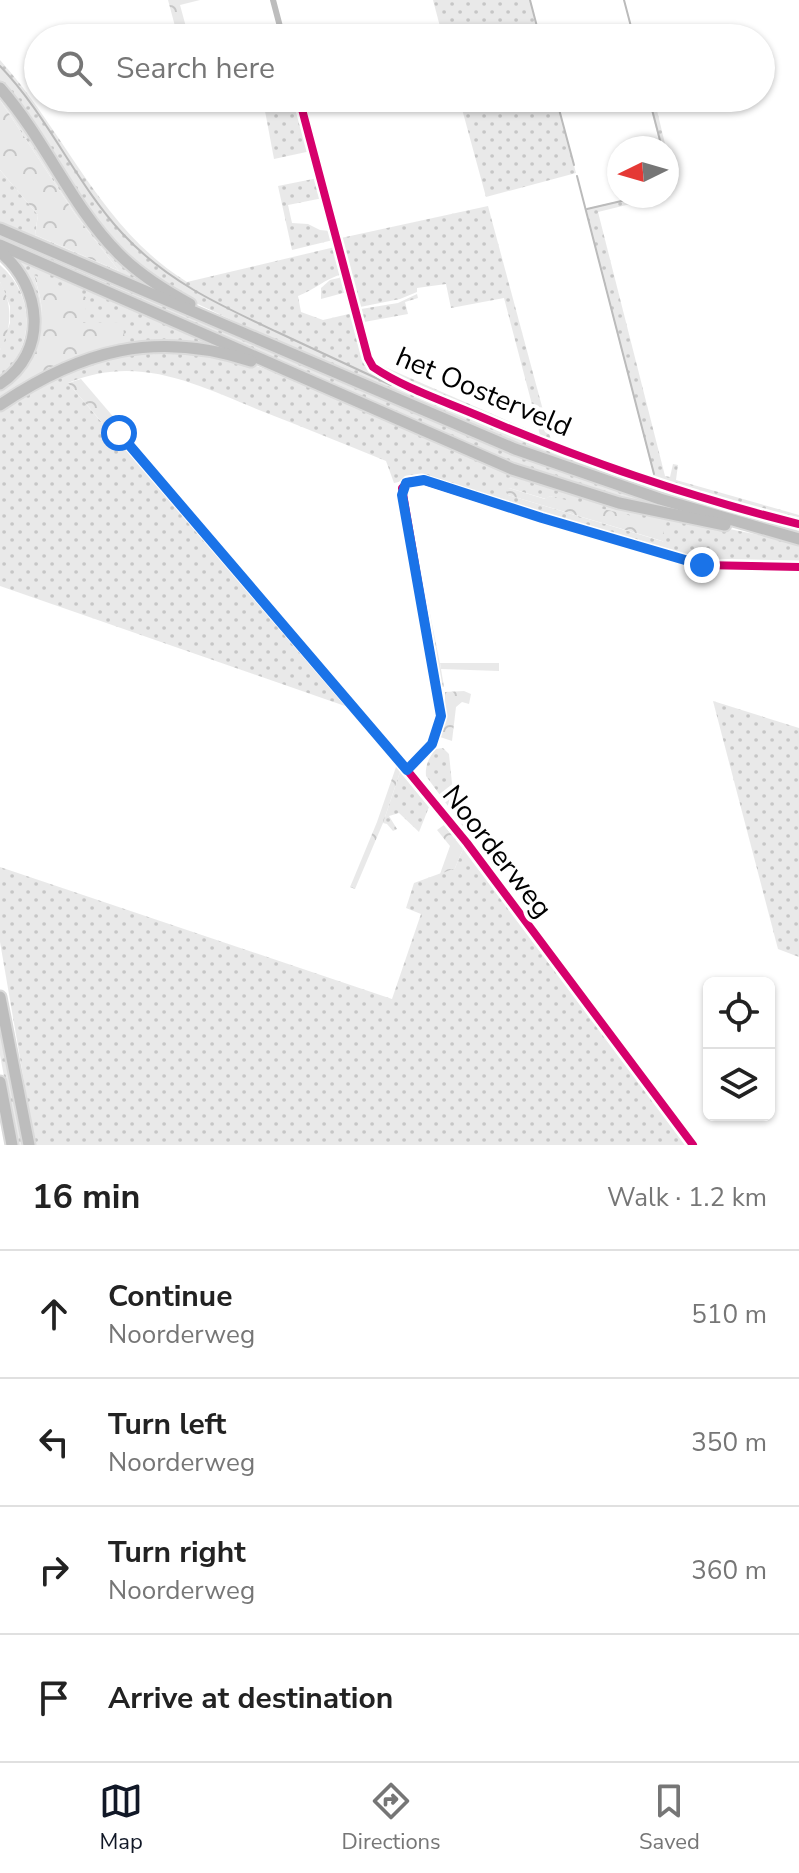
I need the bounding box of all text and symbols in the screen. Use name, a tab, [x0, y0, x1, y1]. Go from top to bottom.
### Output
search box	[24, 24, 775, 112]
icon: search	[52, 46, 96, 90]
text: Search here	[116, 48, 275, 89]
north arrow	[607, 136, 679, 208]
street label: het Oosterveld	[390, 338, 577, 446]
route start	[101, 415, 137, 451]
route end	[684, 547, 720, 583]
street label: Noorderweg	[433, 777, 561, 926]
map controls	[703, 977, 775, 1121]
button: locate	[703, 977, 775, 1049]
button: layers	[703, 1049, 775, 1121]
text: 16 min	[32, 1174, 140, 1220]
text: Walk · 1.2 km	[607, 1180, 767, 1215]
text: Continue	[108, 1276, 233, 1317]
icon: ahead	[32, 1292, 76, 1336]
text: 510 m	[691, 1297, 767, 1332]
text: Noorderweg	[108, 1317, 255, 1352]
text: Turn left	[108, 1404, 226, 1445]
icon: left	[32, 1420, 76, 1464]
text: 350 m	[691, 1425, 767, 1460]
text: Noorderweg	[108, 1445, 255, 1480]
text: Turn right	[108, 1532, 246, 1573]
icon: right	[32, 1548, 76, 1592]
text: 360 m	[691, 1553, 767, 1588]
text: Noorderweg	[108, 1573, 255, 1608]
icon: arrive	[32, 1676, 76, 1720]
text: Arrive at destination	[108, 1678, 393, 1719]
tab: Map	[99, 1779, 143, 1857]
tab: Directions	[342, 1779, 441, 1857]
tab: Saved	[639, 1779, 700, 1857]

